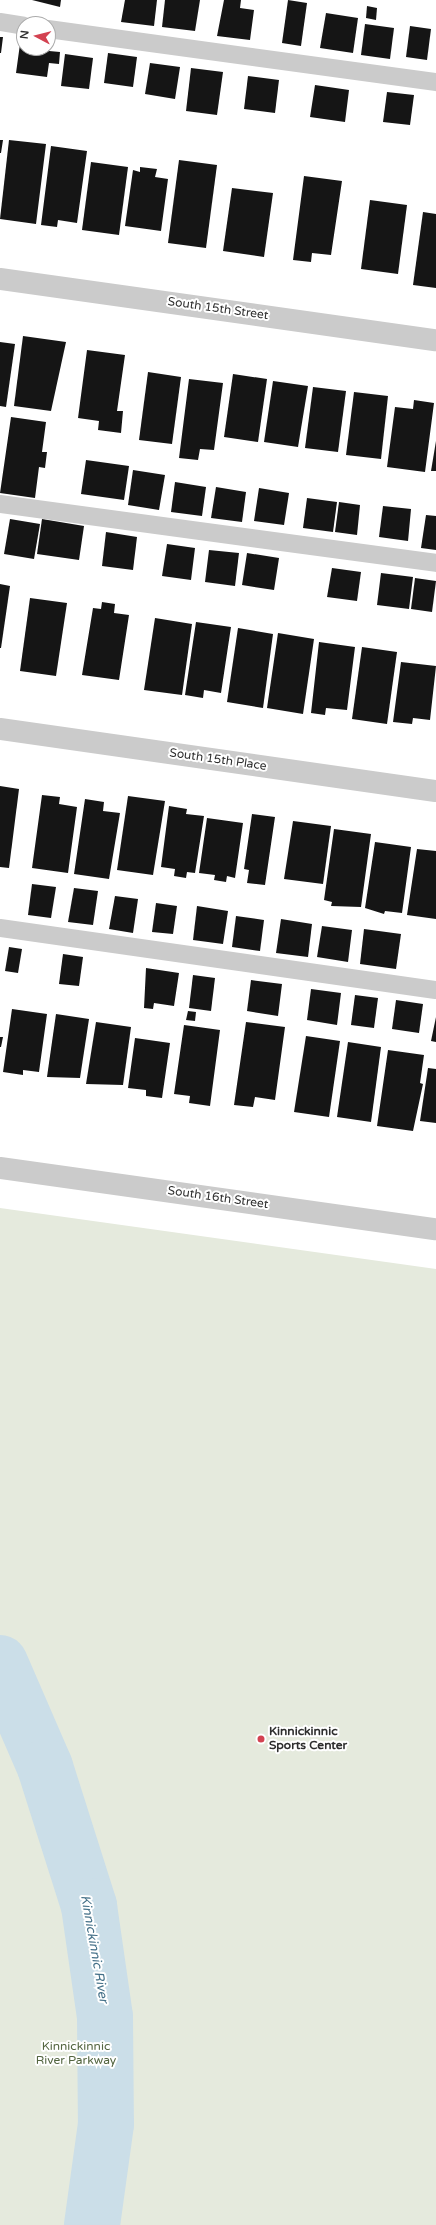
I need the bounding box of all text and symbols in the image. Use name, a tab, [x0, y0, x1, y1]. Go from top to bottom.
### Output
north arrow	[16, 16, 56, 56]
text: N	[18, 29, 32, 40]
street label: South 15th Street	[167, 295, 269, 323]
street label: South 15th Place	[168, 746, 268, 774]
street label: South 16th Street	[167, 1184, 269, 1212]
place label: Kinnickinnic Sports Center	[269, 1725, 347, 1753]
marker: Kinnickinnic Sports Center	[256, 1734, 266, 1744]
water label: Kinnickinnic River	[77, 1894, 111, 2004]
park label: Kinnickinnic River Parkway	[36, 2040, 116, 2068]

